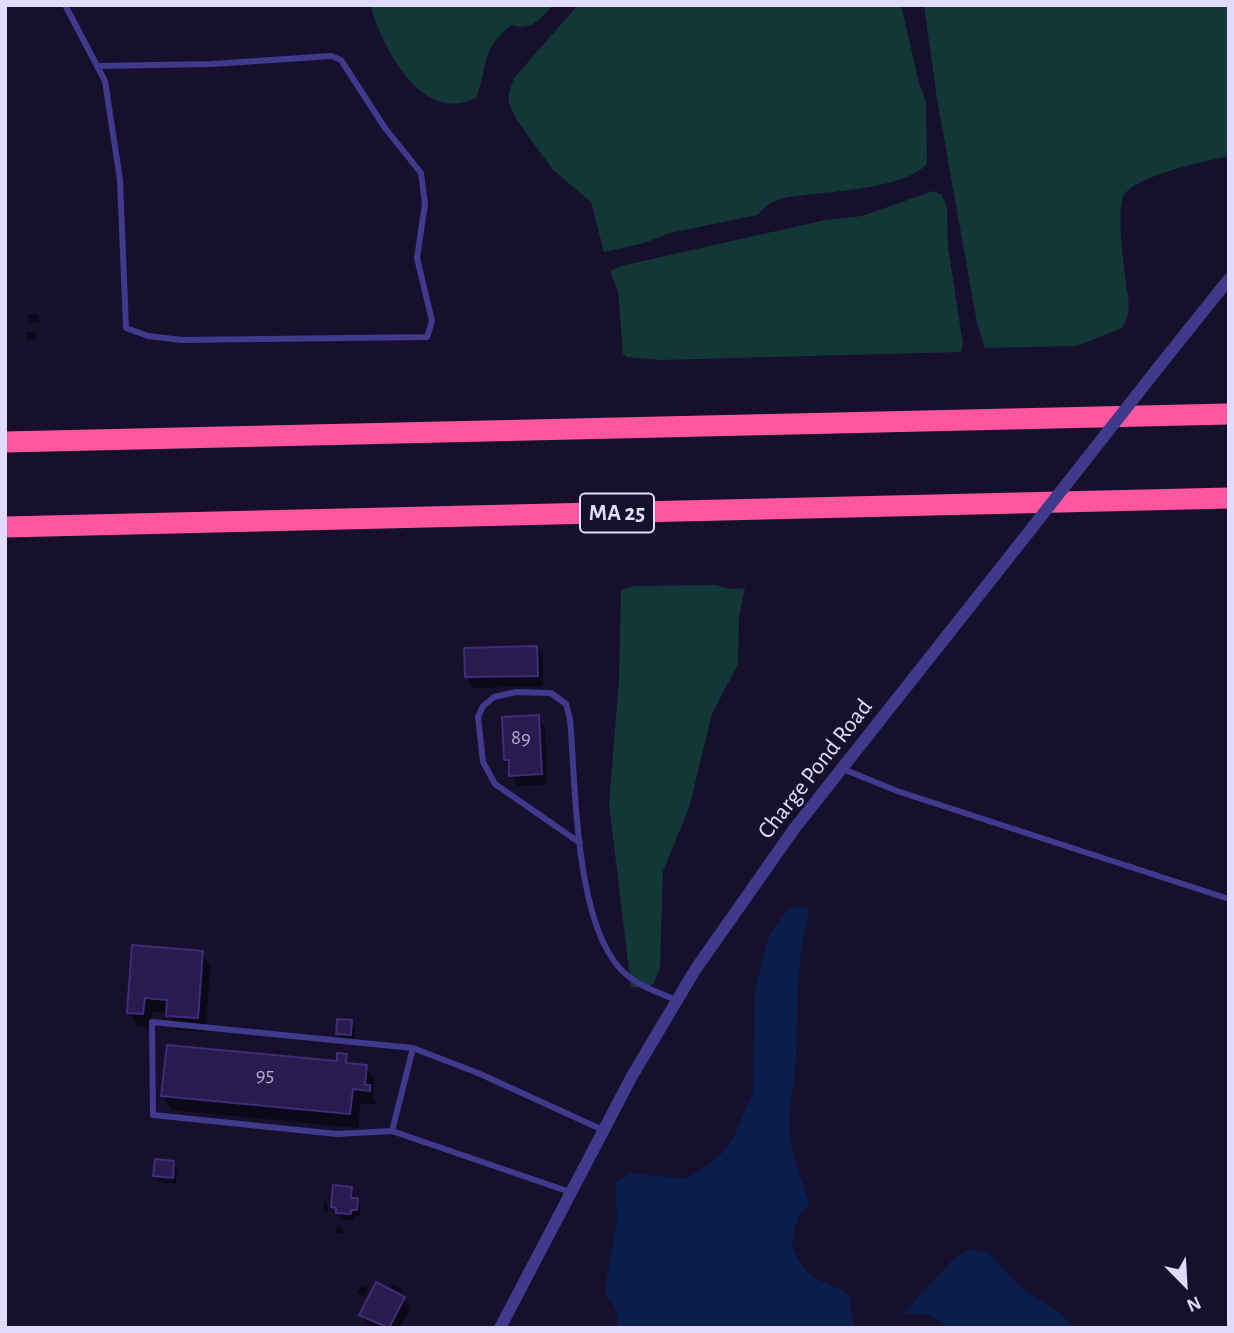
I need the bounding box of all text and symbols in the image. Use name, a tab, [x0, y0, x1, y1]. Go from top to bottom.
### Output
road number: MA 25	[580, 494, 654, 533]
street label: Charge Pond Road	[751, 693, 879, 845]
house number: 89	[511, 725, 531, 751]
house number: 95	[256, 1062, 274, 1088]
north arrow	[1150, 1249, 1220, 1319]
text: N	[1184, 1292, 1204, 1315]

